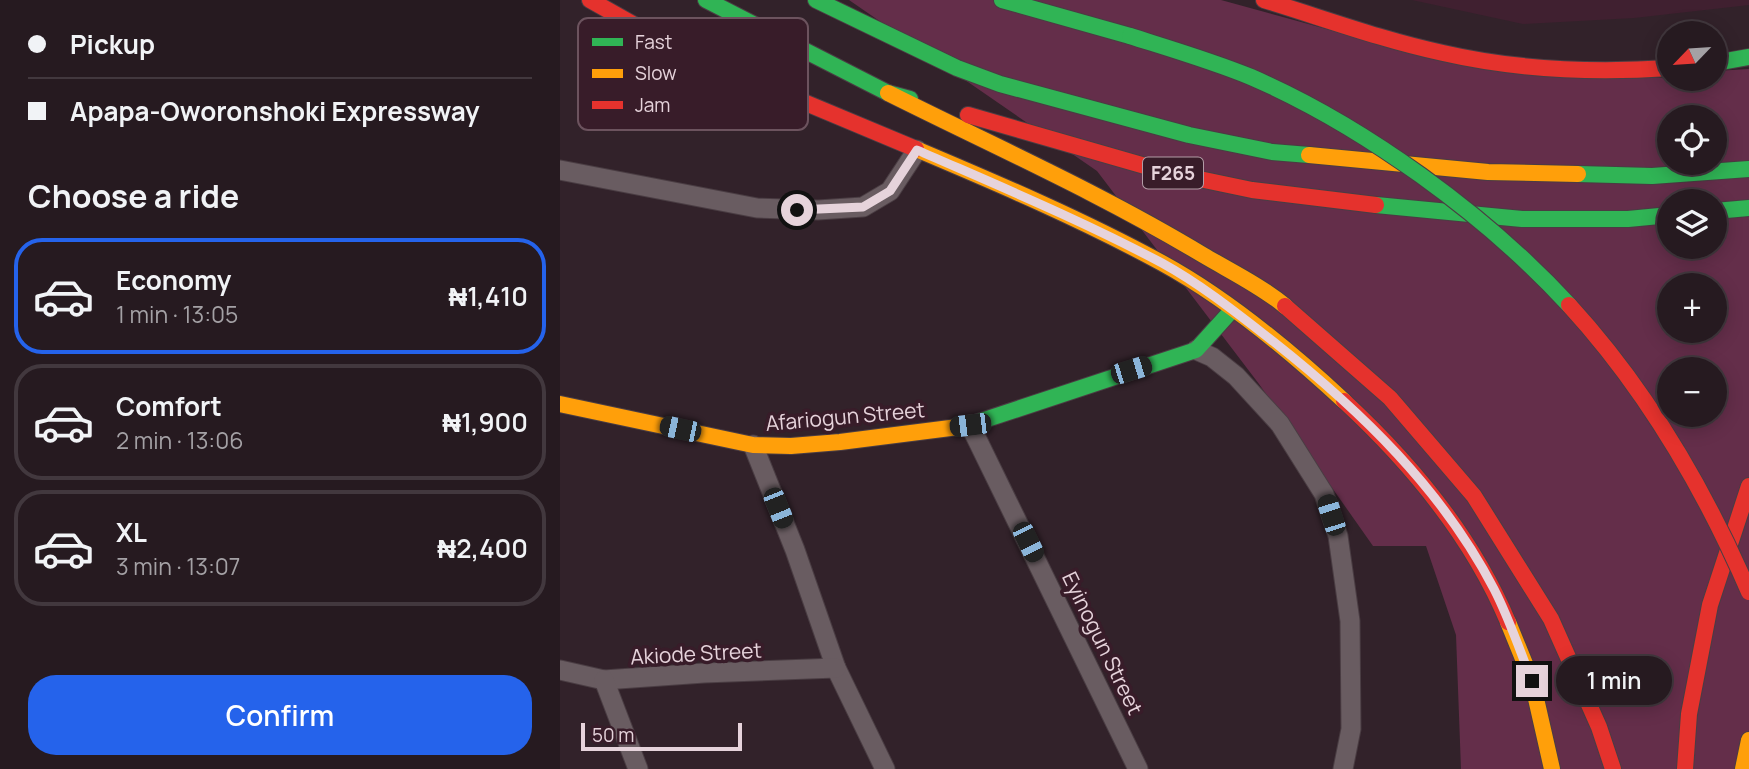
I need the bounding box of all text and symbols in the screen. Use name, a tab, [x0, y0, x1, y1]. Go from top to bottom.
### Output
legend	[578, 18, 808, 130]
north arrow	[1657, 21, 1727, 91]
map controls	[1657, 21, 1727, 427]
text: Pickup	[70, 26, 155, 62]
text: Fast	[635, 29, 672, 55]
text: Slow	[635, 60, 677, 86]
text: Jam	[635, 92, 670, 118]
text: Apapa-Oworonshoki Expressway	[70, 93, 479, 129]
button: locate	[1657, 105, 1727, 175]
road number: F265	[1143, 158, 1203, 188]
text: Choose a ride	[28, 174, 239, 218]
button: layers	[1657, 189, 1727, 259]
route start	[781, 194, 813, 226]
text: Economy	[116, 262, 231, 298]
icon: car	[32, 265, 95, 328]
button: +	[1657, 273, 1727, 343]
text: ₦1,410	[448, 278, 528, 314]
text: 1 min · 13:05	[116, 298, 238, 330]
car	[1108, 354, 1155, 386]
button: −	[1657, 357, 1727, 427]
text: Comfort	[116, 388, 222, 424]
icon: car	[32, 391, 95, 454]
street label: Afariogun Street	[764, 395, 926, 437]
text: ₦1,900	[442, 404, 528, 440]
car	[948, 412, 993, 438]
car	[658, 414, 703, 444]
text: 2 min · 13:06	[116, 424, 244, 456]
car	[761, 485, 796, 531]
car	[1315, 492, 1348, 538]
text: XL	[116, 514, 147, 550]
icon: car	[32, 517, 95, 580]
car	[1010, 519, 1047, 565]
text: ₦2,400	[437, 530, 528, 566]
text: 3 min · 13:07	[116, 550, 240, 582]
street label: Eyinogun Street	[1056, 567, 1150, 719]
street label: Akiode Street	[630, 636, 762, 670]
callout: 1 min	[1556, 656, 1672, 706]
text: 1 min	[1587, 664, 1641, 696]
route end	[1516, 665, 1548, 697]
button: Confirm	[28, 675, 532, 755]
scale bar	[581, 720, 742, 752]
text: 50 m	[592, 722, 634, 748]

